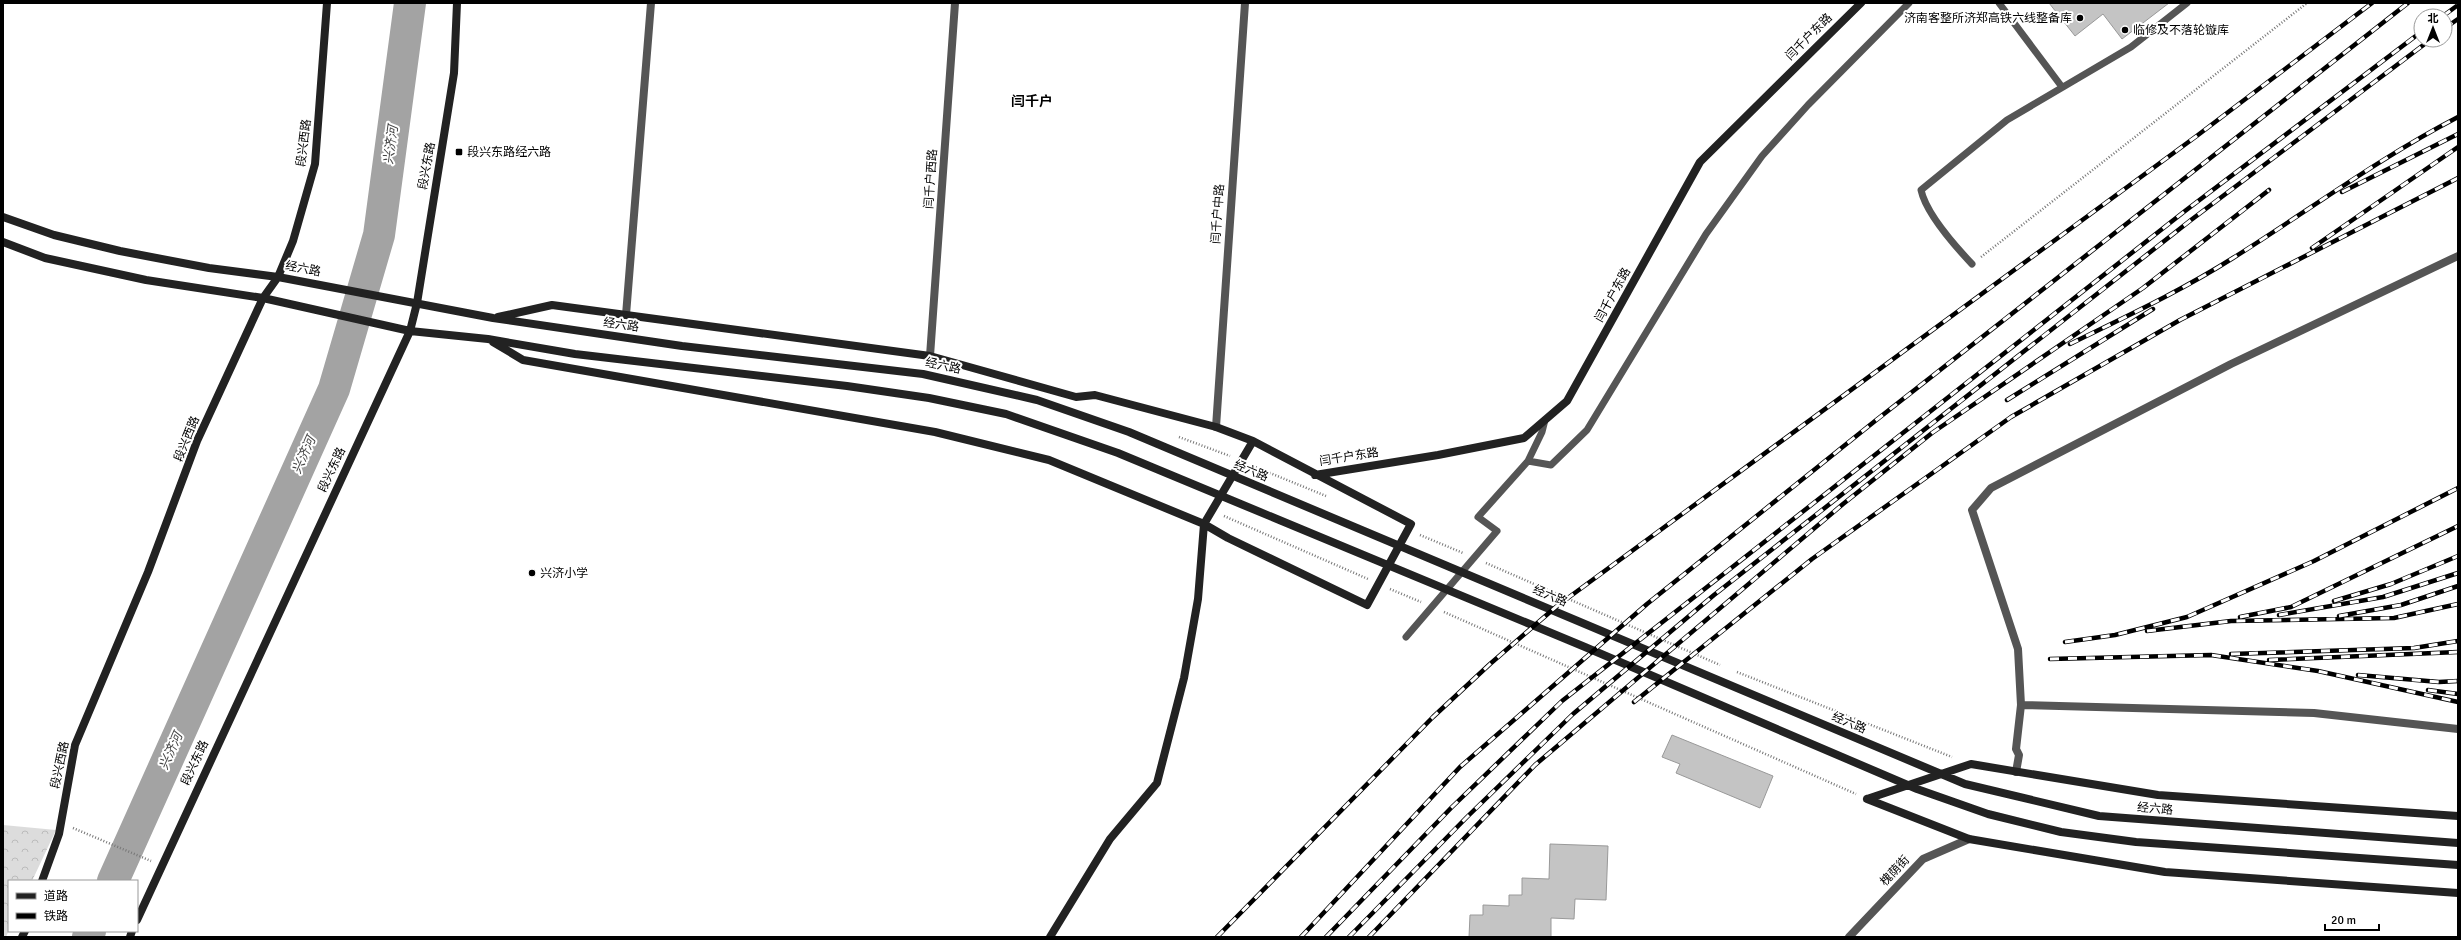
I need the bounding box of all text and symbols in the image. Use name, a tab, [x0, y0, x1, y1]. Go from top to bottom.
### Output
north arrow	[2413, 8, 2453, 48]
street label: 闫千户东路	[1782, 10, 1836, 64]
place label: 济南客整所济郑高铁六线整备库	[1904, 11, 2072, 26]
text: 北	[2428, 12, 2439, 25]
marker: 济南客整所济郑高铁六线整备库	[2075, 13, 2085, 23]
place label: 临修及不落轮镟库	[2133, 23, 2229, 38]
marker: 临修及不落轮镟库	[2120, 25, 2130, 35]
district label: 闫千户	[1011, 93, 1053, 110]
street label: 段兴西路	[294, 118, 314, 168]
water label: 兴济河	[380, 122, 402, 165]
street label: 段兴东路	[415, 141, 439, 191]
place label: 段兴东路经六路	[467, 145, 551, 160]
marker: 段兴东路经六路	[454, 147, 464, 157]
street label: 闫千户西路	[921, 149, 941, 209]
street label: 闫千户中路	[1208, 184, 1228, 244]
street label: 经六路	[284, 258, 322, 280]
street label: 闫千户东路	[1592, 265, 1634, 325]
street label: 经六路	[602, 315, 640, 335]
street label: 经六路	[924, 355, 962, 377]
street label: 段兴西路	[171, 414, 203, 464]
water label: 兴济河	[289, 431, 320, 476]
street label: 段兴东路	[315, 445, 349, 495]
street label: 闫千户东路	[1318, 445, 1380, 469]
street label: 经六路	[1231, 457, 1271, 485]
place label: 兴济小学	[540, 566, 588, 581]
marker: 兴济小学	[527, 568, 537, 578]
street label: 经六路	[1530, 582, 1570, 610]
street label: 经六路	[1829, 709, 1869, 737]
water label: 兴济河	[156, 727, 187, 772]
street label: 段兴东路	[178, 738, 212, 788]
street label: 段兴西路	[48, 740, 72, 790]
street label: 经六路	[2136, 800, 2174, 818]
street label: 槐荫街	[1877, 853, 1913, 889]
legend	[8, 880, 138, 932]
text: 道路	[44, 889, 68, 904]
scale bar	[2325, 906, 2379, 932]
text: 铁路	[44, 909, 68, 924]
text: 20 m	[2331, 913, 2356, 928]

